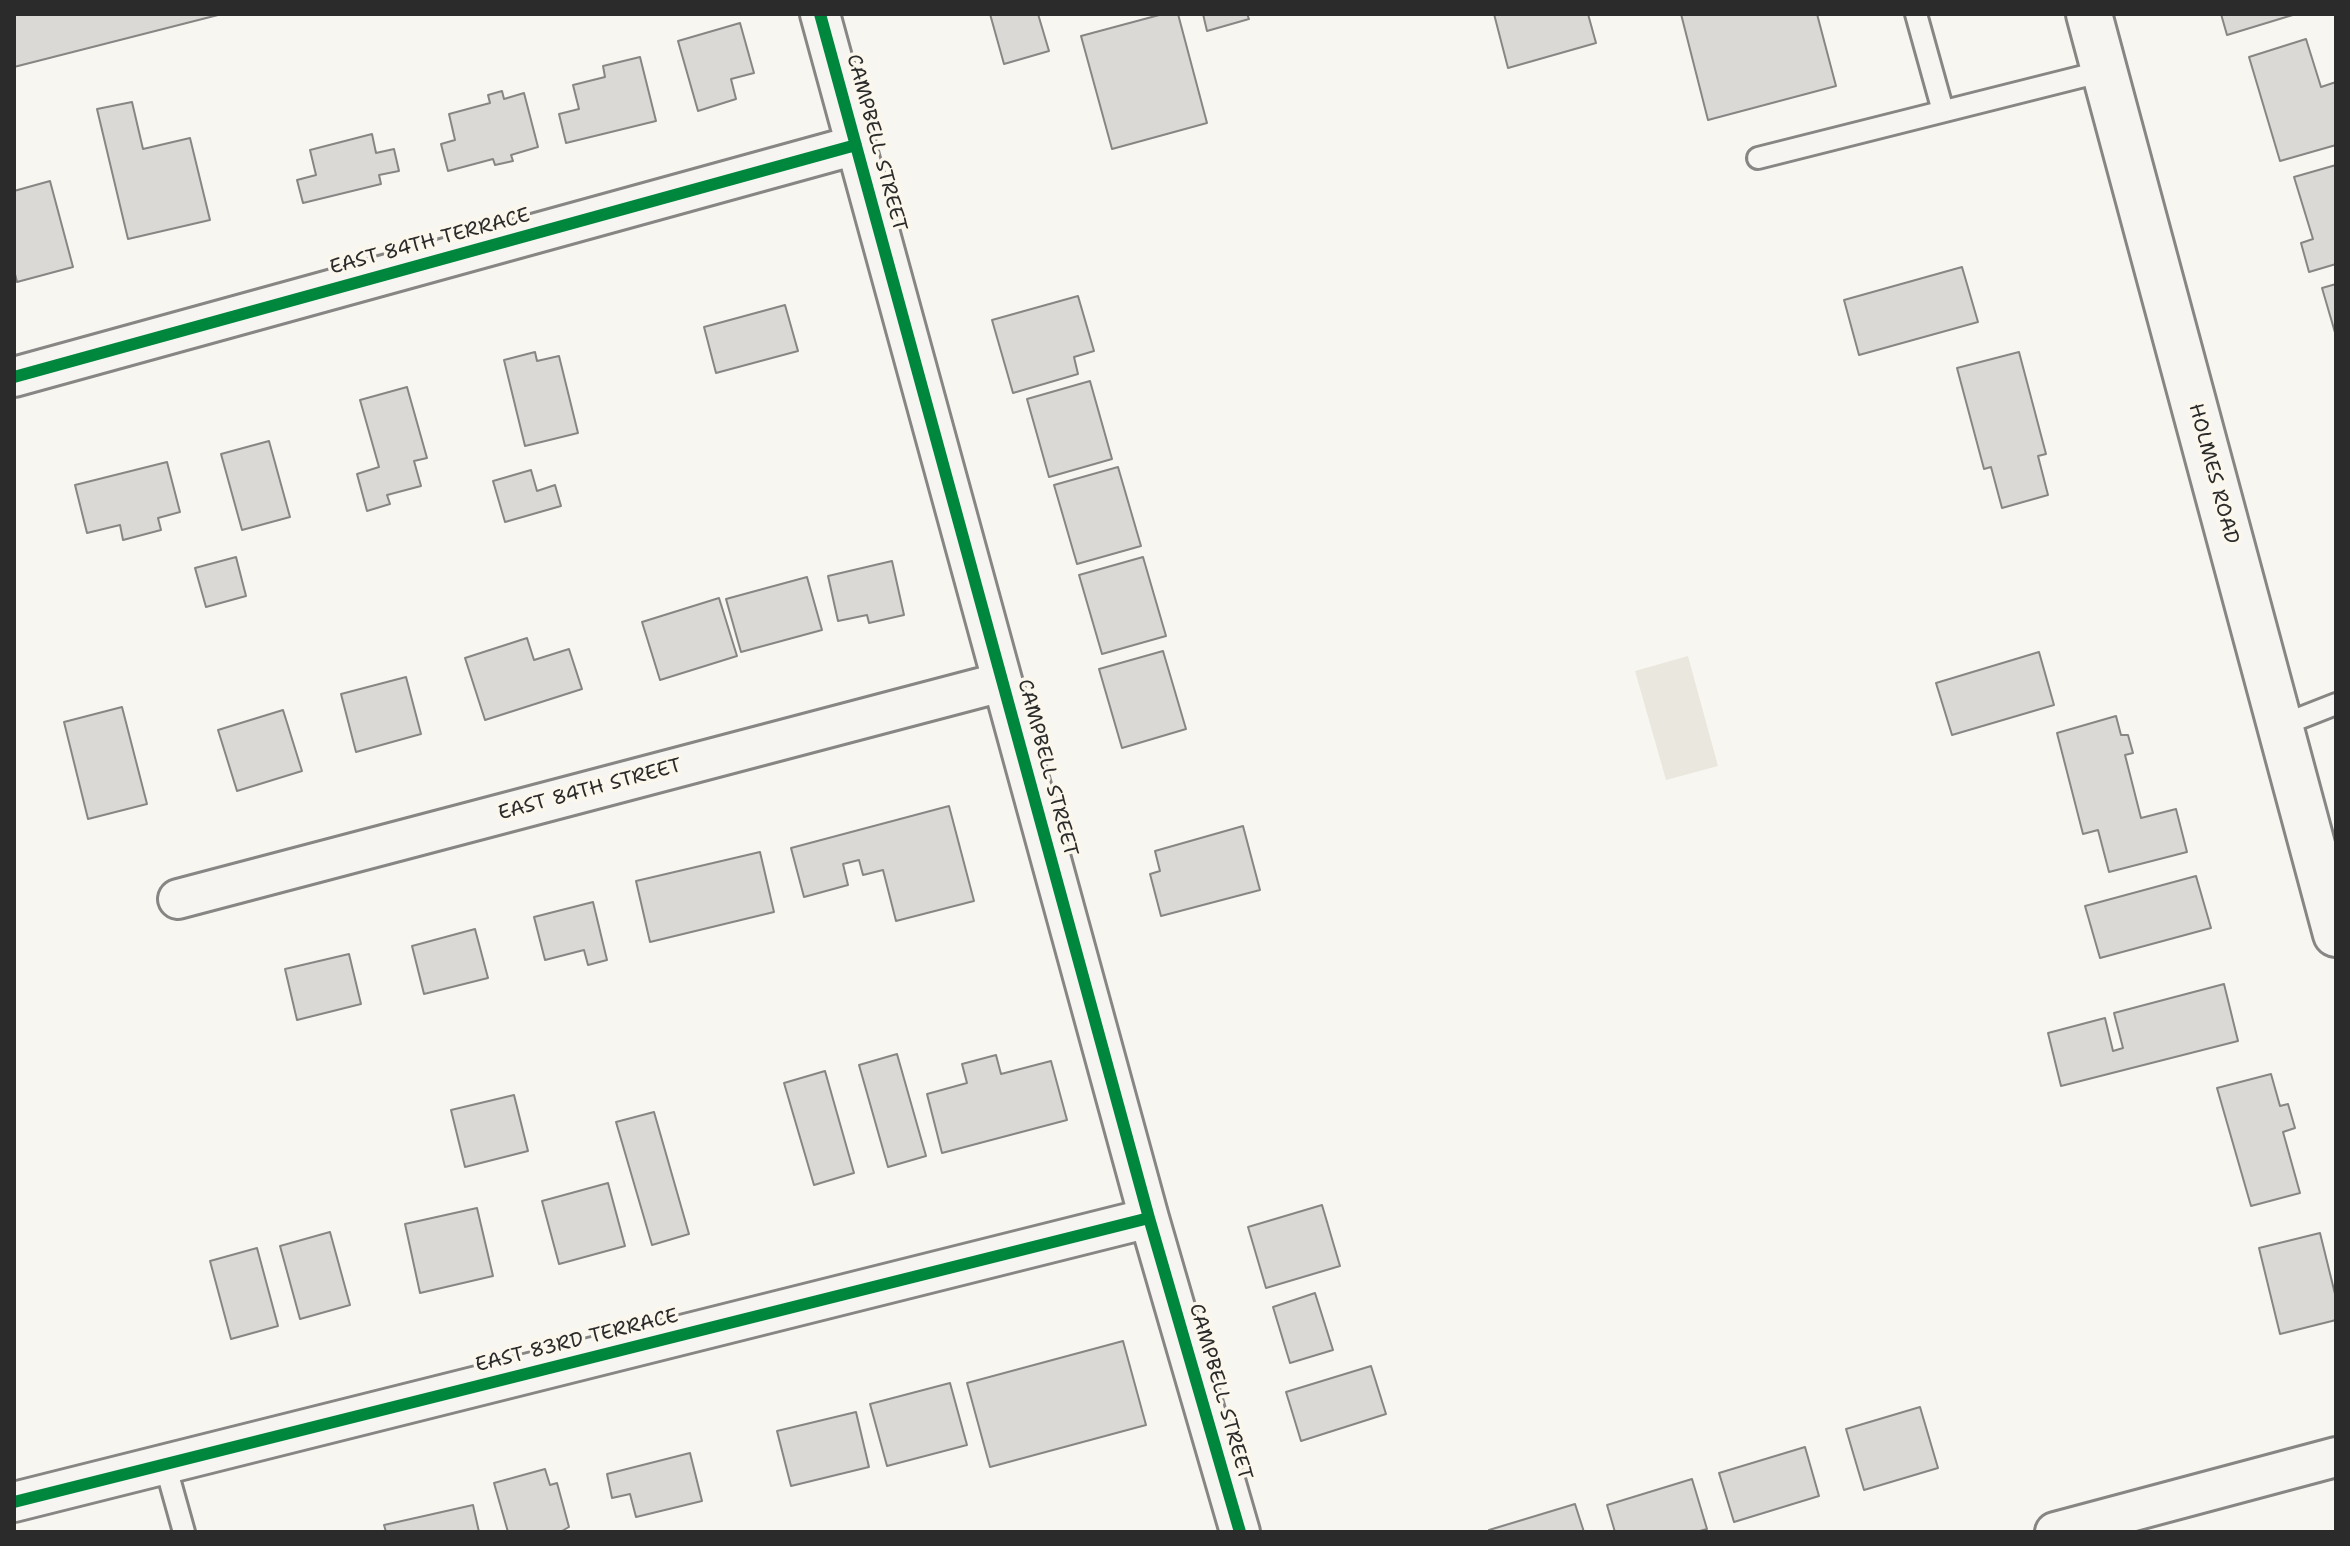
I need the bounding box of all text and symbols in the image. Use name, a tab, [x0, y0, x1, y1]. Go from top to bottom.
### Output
street label: CAMPBELL STREET	[841, 52, 911, 234]
street label: EAST 84TH TERRACE	[327, 204, 533, 280]
street label: HOLMES ROAD	[2183, 401, 2243, 547]
street label: CAMPBELL STREET	[1012, 677, 1082, 859]
street label: EAST 84TH STREET	[496, 754, 684, 826]
street label: CAMPBELL STREET	[1183, 1301, 1257, 1483]
street label: EAST 83RD TERRACE	[473, 1304, 681, 1378]

